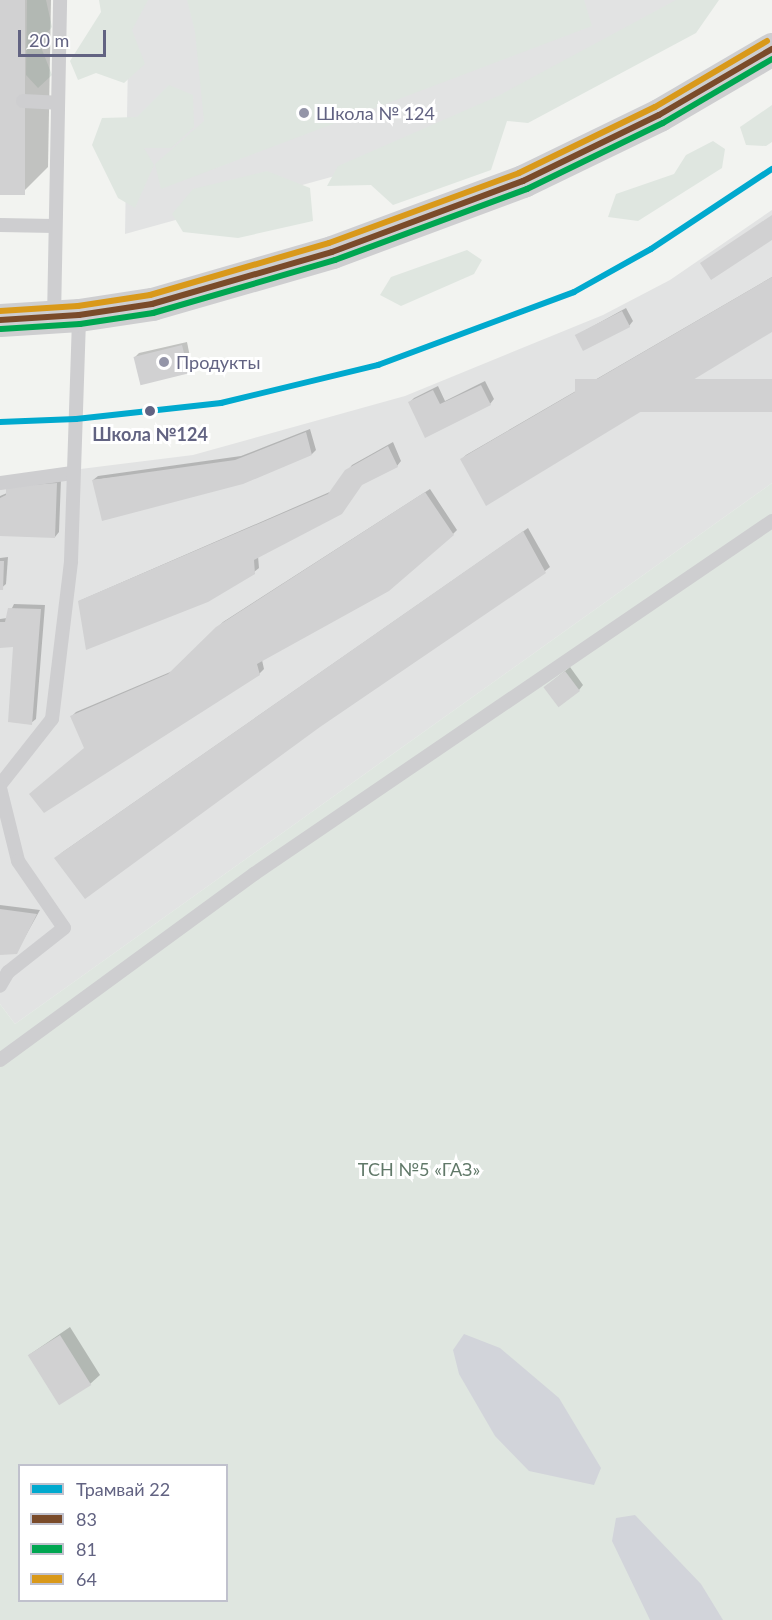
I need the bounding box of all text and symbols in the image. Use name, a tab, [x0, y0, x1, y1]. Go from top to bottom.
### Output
scale bar	[21, 18, 110, 56]
text: 20 m	[29, 29, 69, 51]
place label: Школа № 124	[316, 102, 435, 124]
marker: Школа № 124	[297, 106, 311, 120]
place label: Продукты	[176, 351, 260, 373]
marker: Продукты	[157, 355, 171, 369]
marker: Школа №124	[141, 402, 159, 420]
place label: Школа №124	[92, 423, 208, 445]
park label: ТСН №5 «ГАЗ»	[358, 1158, 480, 1180]
legend	[18, 1464, 228, 1602]
text: Трамвай 22	[76, 1478, 170, 1500]
text: 83	[76, 1508, 97, 1530]
text: 81	[76, 1538, 97, 1560]
text: 64	[76, 1568, 97, 1590]

